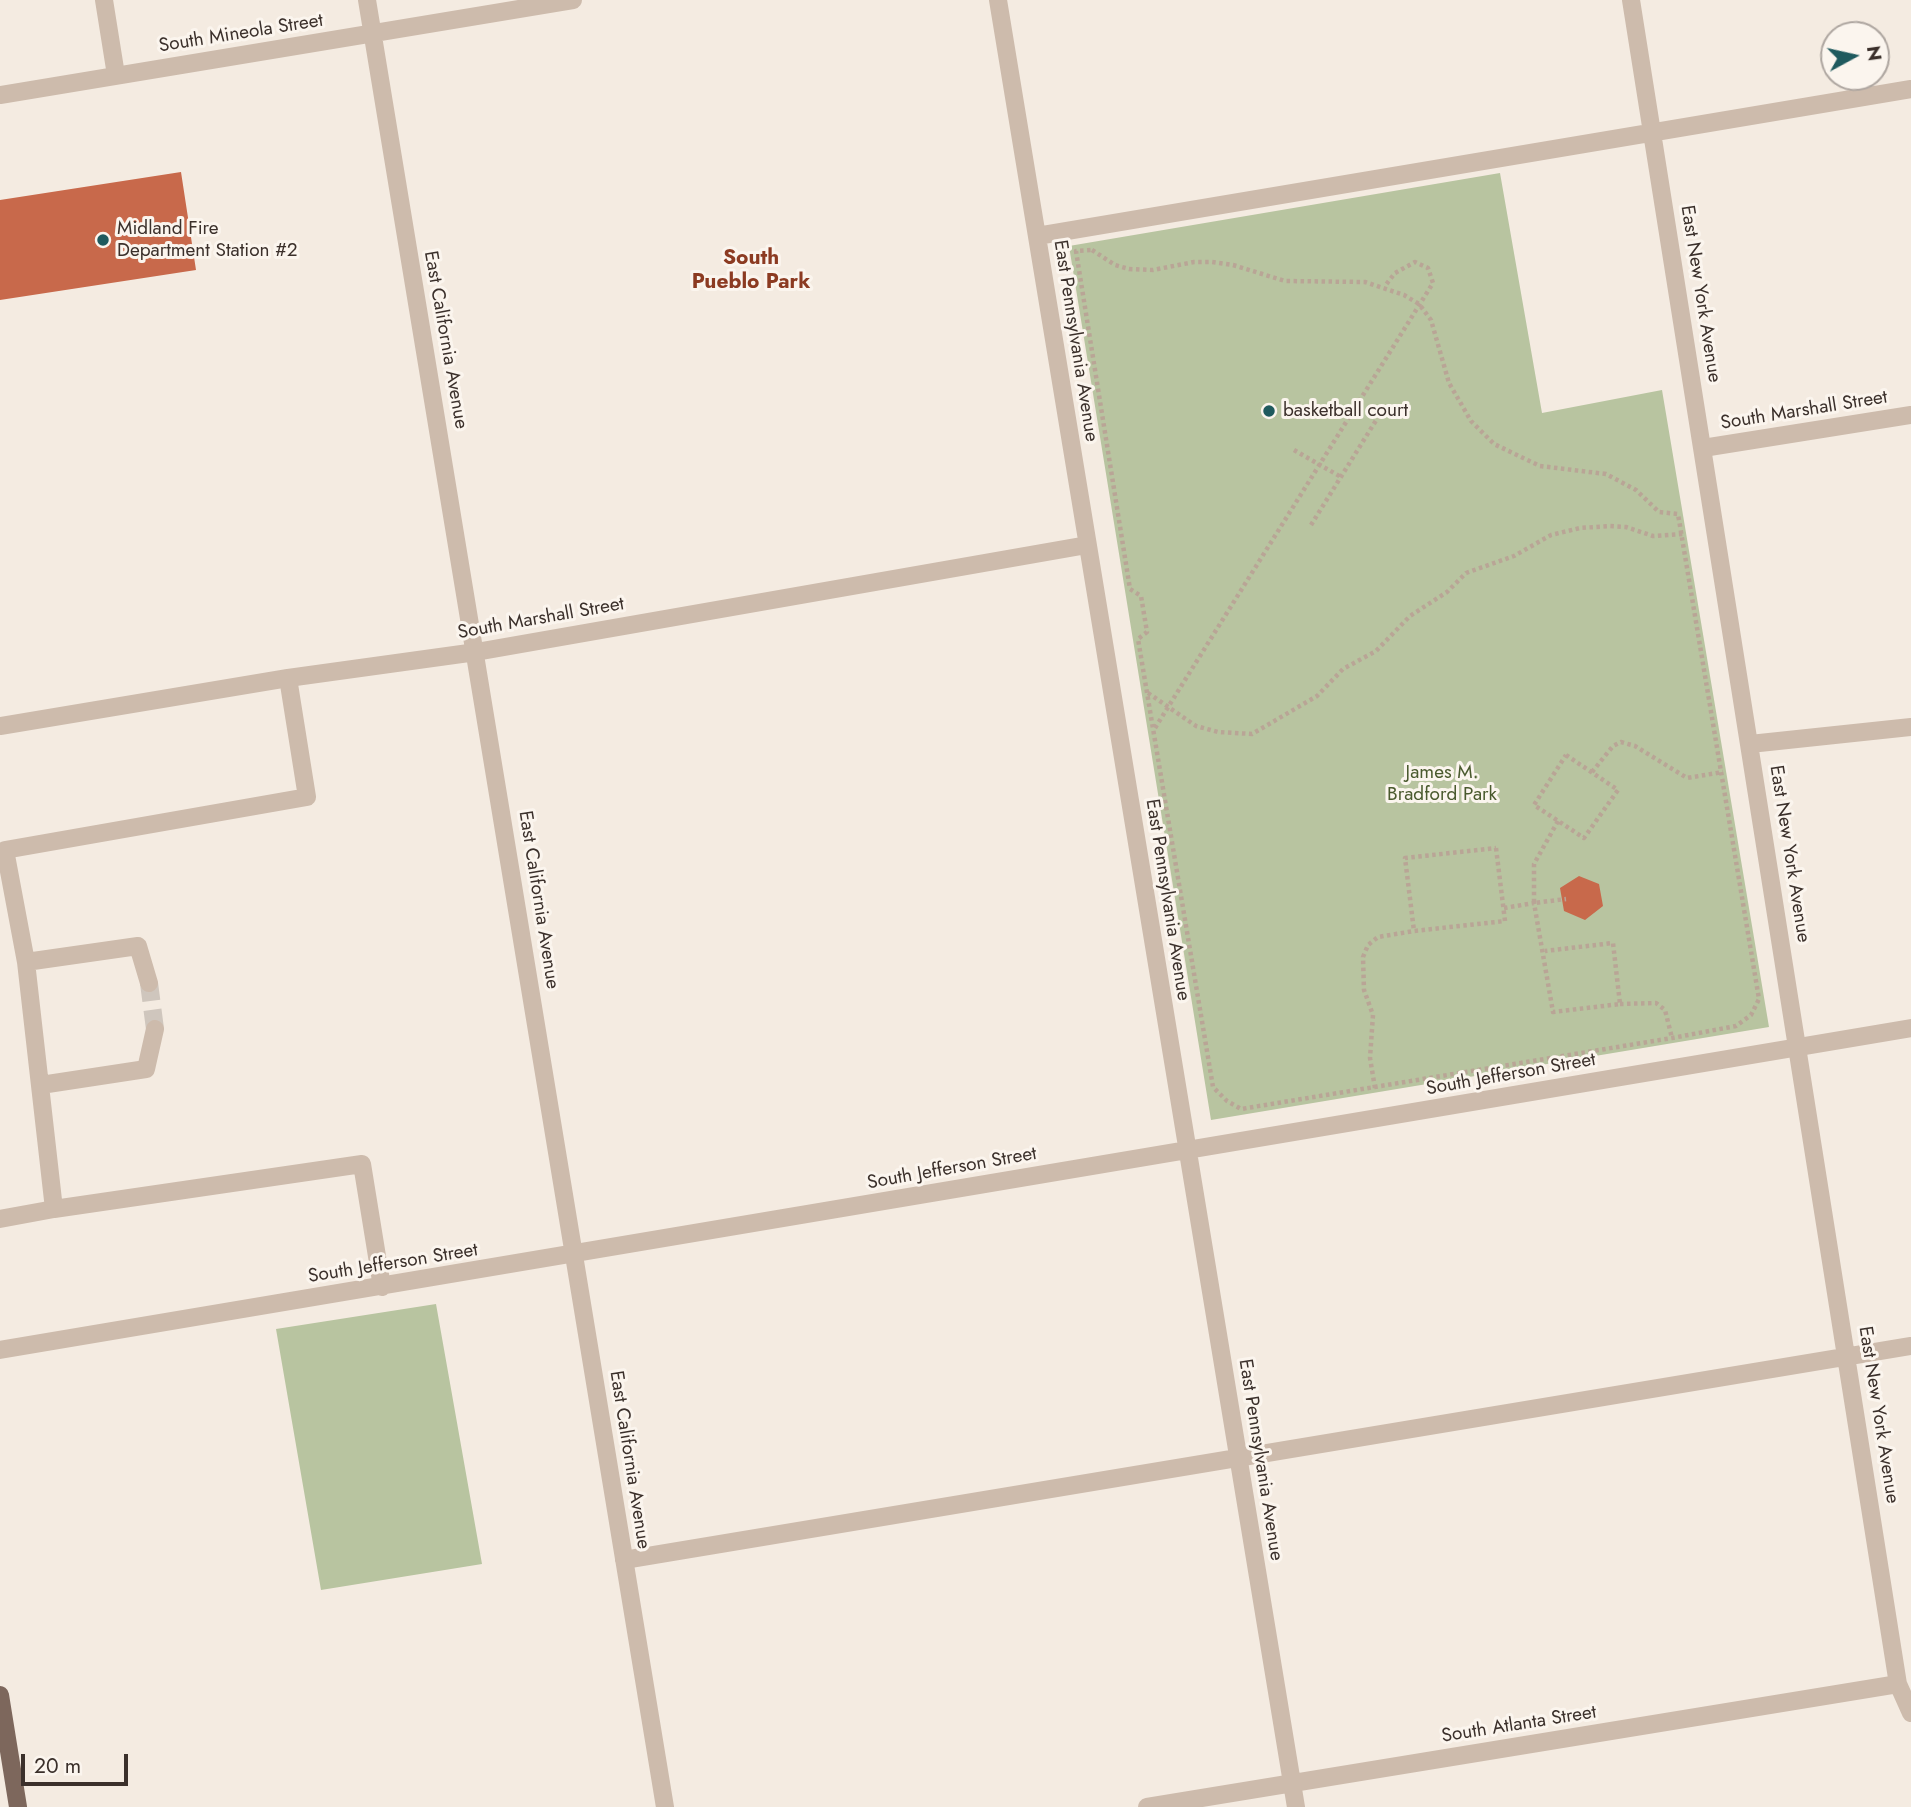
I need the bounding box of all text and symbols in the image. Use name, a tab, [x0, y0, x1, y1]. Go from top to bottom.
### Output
street label: South Mineola Street	[157, 10, 325, 58]
north arrow	[1820, 21, 1890, 91]
text: N	[1860, 44, 1889, 63]
street label: East New York Avenue	[1675, 204, 1725, 384]
place label: Midland Fire Department Station #2	[117, 218, 298, 262]
marker: Midland Fire Department Station #2	[95, 232, 111, 248]
street label: East Pennsylvania Avenue	[1048, 239, 1102, 443]
district label: South Pueblo Park	[692, 246, 810, 296]
street label: East California Avenue	[418, 249, 472, 431]
street label: South Marshall Street	[1719, 387, 1889, 435]
place label: basketball court	[1283, 400, 1408, 422]
marker: basketball court	[1261, 403, 1277, 419]
street label: South Marshall Street	[456, 593, 626, 645]
park label: James M. Bradford Park	[1387, 762, 1497, 806]
street label: East New York Avenue	[1764, 764, 1814, 944]
street label: East Pennsylvania Avenue	[1140, 798, 1194, 1002]
street label: East California Avenue	[513, 809, 563, 991]
street label: South Jefferson Street	[1425, 1049, 1597, 1101]
street label: South Jefferson Street	[866, 1143, 1038, 1195]
street label: South Jefferson Street	[306, 1239, 480, 1289]
street label: East New York Avenue	[1853, 1325, 1903, 1505]
street label: East Pennsylvania Avenue	[1233, 1358, 1287, 1562]
street label: East California Avenue	[604, 1369, 654, 1551]
street label: South Atlanta Street	[1440, 1702, 1598, 1748]
scale bar	[24, 1741, 131, 1785]
text: 20 m	[34, 1751, 81, 1781]

